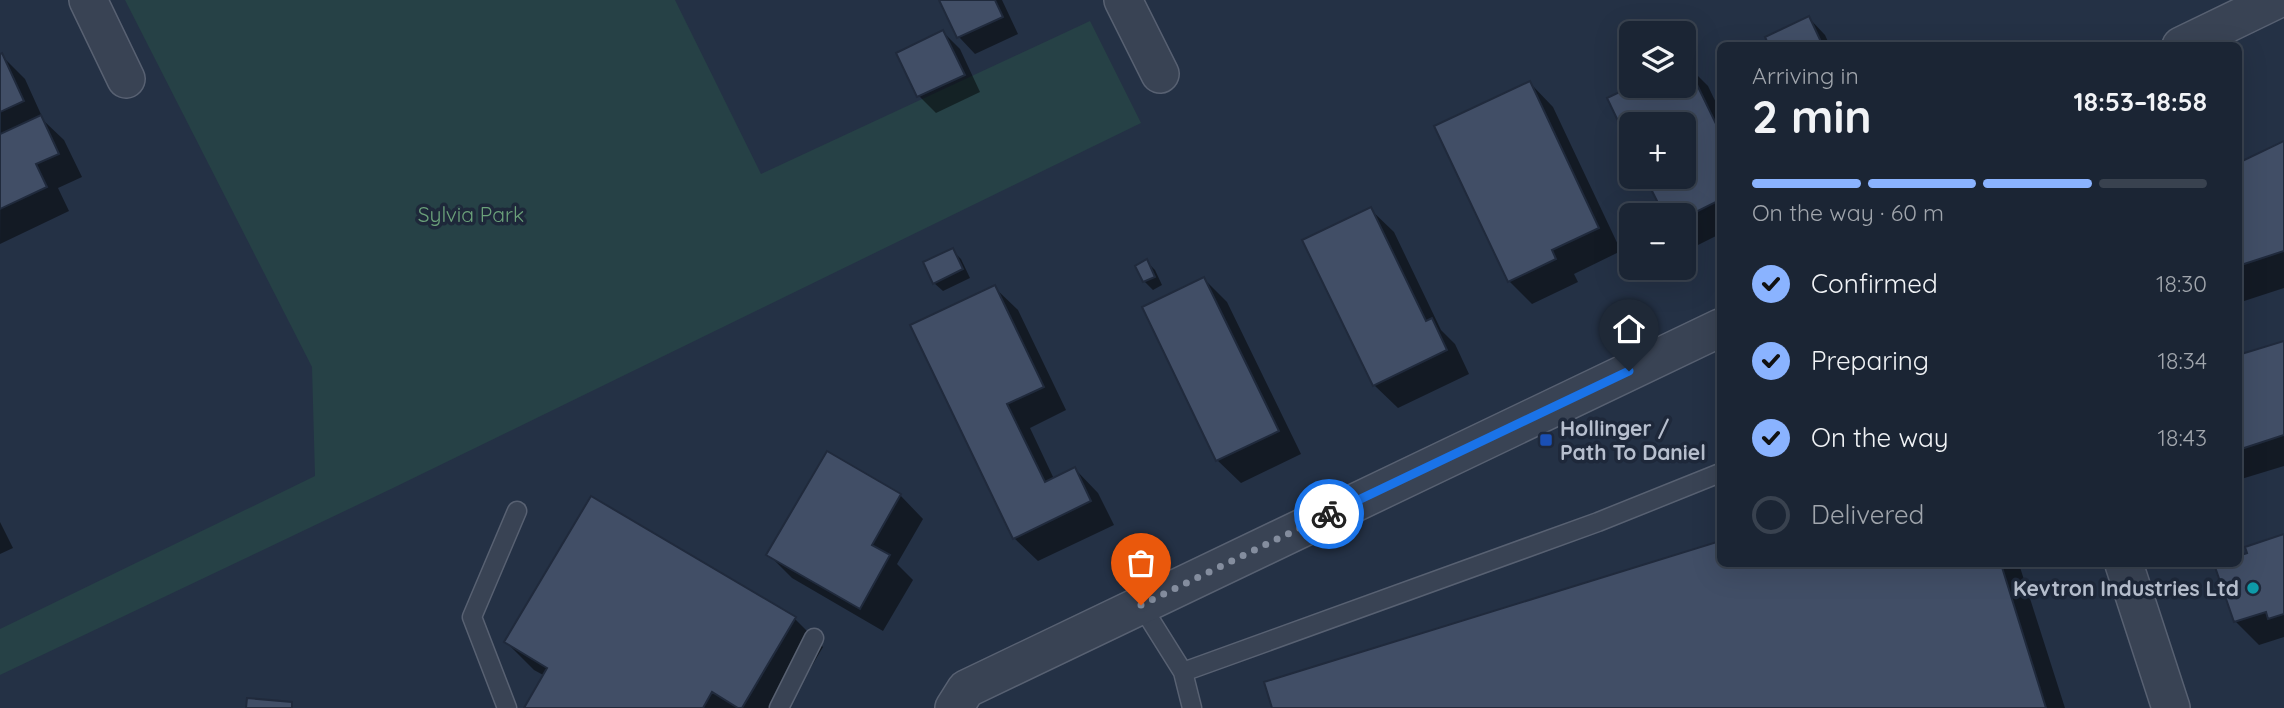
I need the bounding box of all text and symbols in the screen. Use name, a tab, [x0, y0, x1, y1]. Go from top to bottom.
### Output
map controls	[1619, 21, 1696, 280]
button: layers	[1619, 21, 1696, 98]
text: Arriving in	[1752, 61, 1859, 90]
text: 18:53–18:58	[2074, 85, 2207, 118]
text: 2 min	[1752, 87, 1872, 145]
button: +	[1619, 112, 1696, 189]
text: On the way · 60 m	[1752, 198, 1944, 227]
park label: Sylvia Park	[418, 201, 524, 227]
button: −	[1619, 203, 1696, 280]
icon: check	[1752, 265, 1790, 303]
text: Confirmed	[1811, 267, 1938, 300]
text: 18:30	[2156, 269, 2207, 298]
pin	[1599, 299, 1659, 371]
icon: home	[1610, 310, 1648, 348]
icon: check	[1752, 342, 1790, 380]
text: Preparing	[1811, 344, 1929, 377]
text: 18:34	[2158, 346, 2207, 375]
place label: Hollinger / Path To Daniel	[1560, 415, 1706, 465]
icon: check	[1752, 419, 1790, 457]
text: On the way	[1811, 421, 1949, 454]
text: 18:43	[2158, 423, 2207, 452]
marker: Hollinger / Path To Daniel	[1538, 432, 1554, 448]
courier	[1294, 479, 1364, 549]
icon: bike	[1310, 495, 1348, 533]
text: Delivered	[1811, 498, 1924, 531]
pin	[1111, 533, 1171, 605]
icon: bag	[1122, 544, 1160, 582]
place label: Kevtron Industries Ltd	[2013, 575, 2239, 601]
marker: Kevtron Industries Ltd	[2245, 580, 2261, 596]

